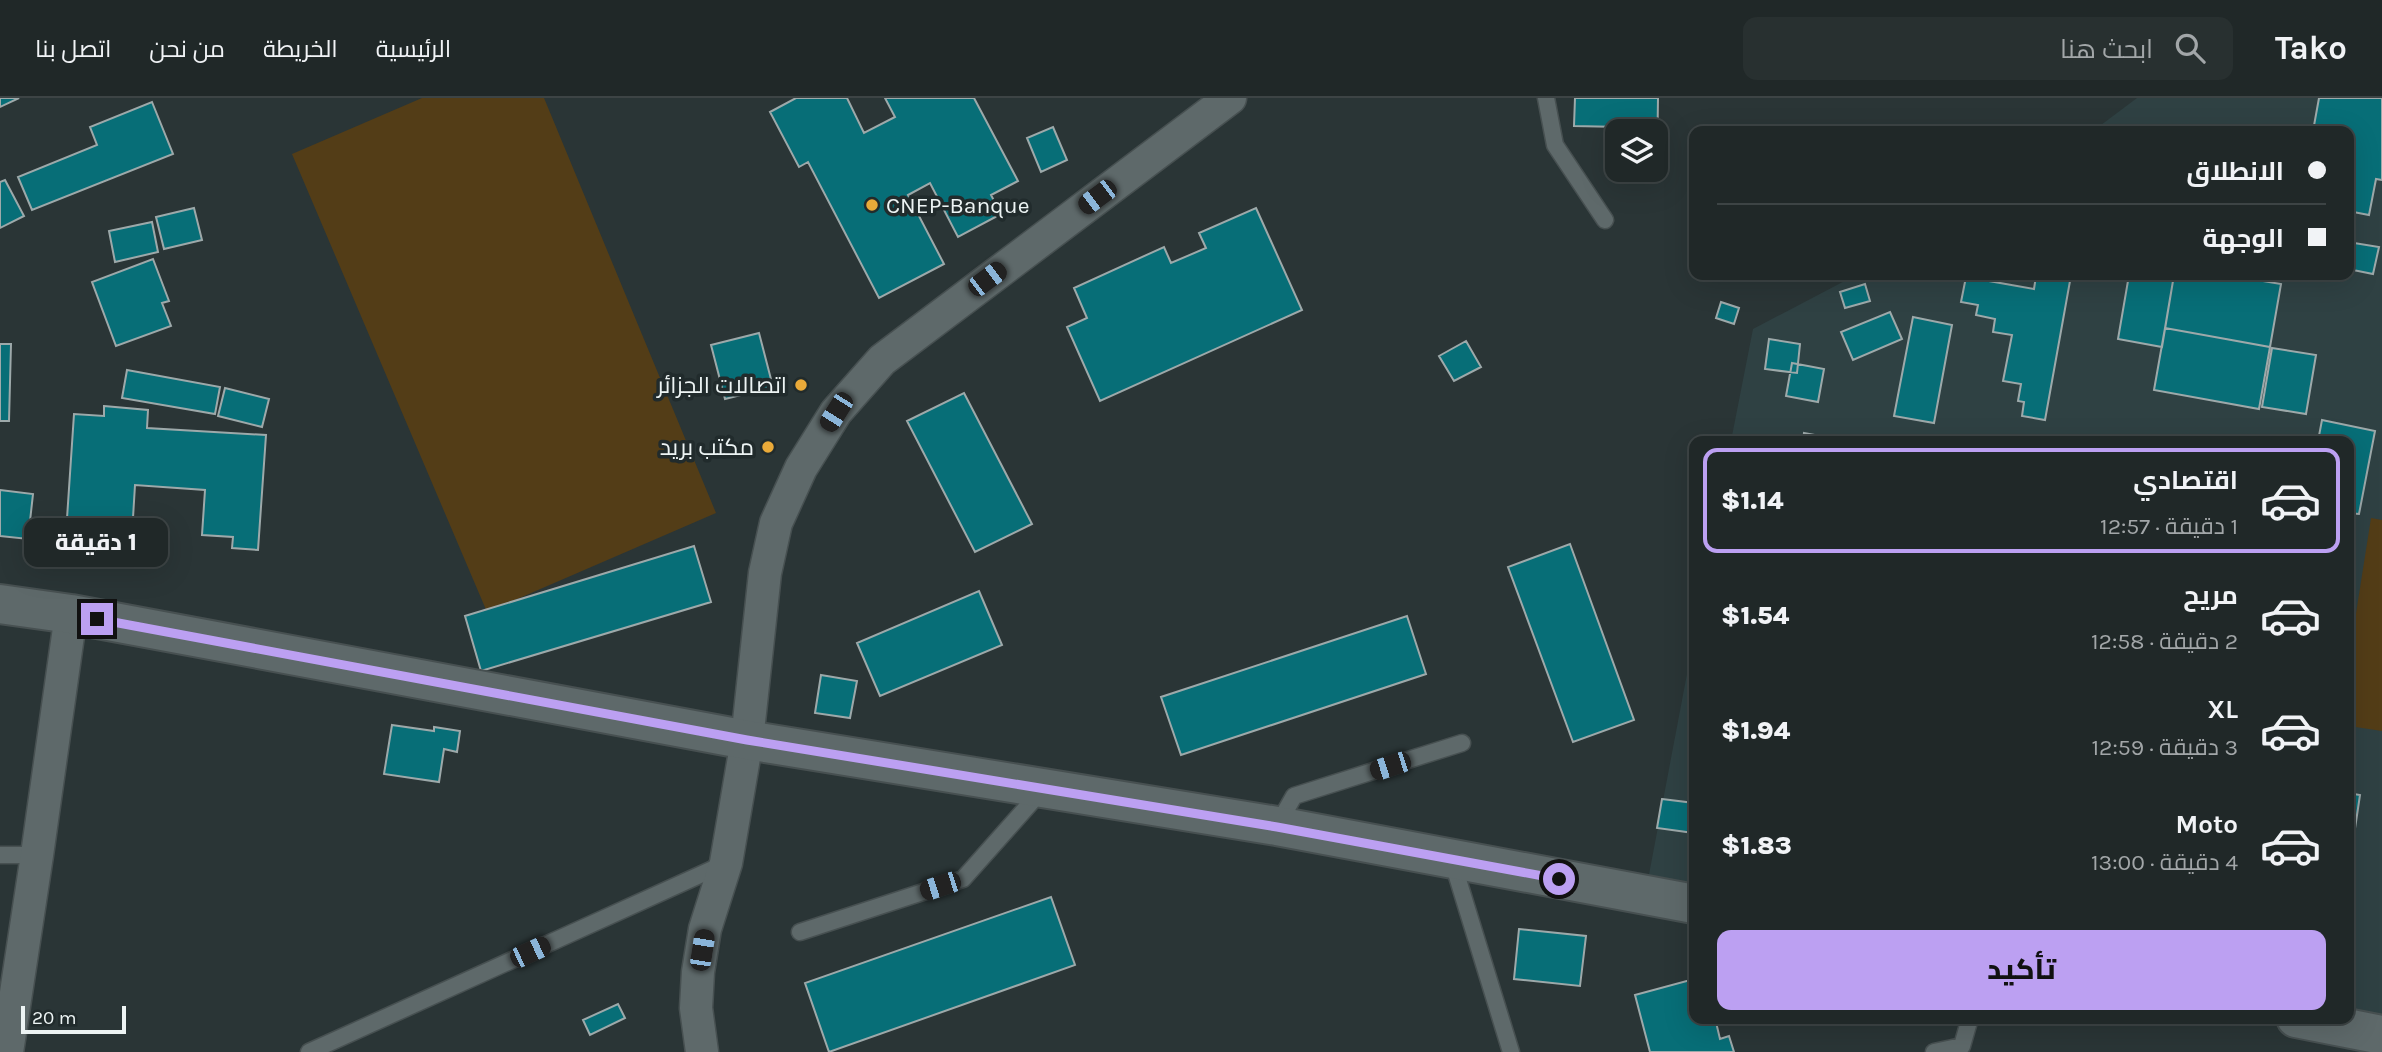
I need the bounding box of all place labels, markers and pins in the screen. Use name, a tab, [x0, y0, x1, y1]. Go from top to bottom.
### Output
place label: CNEP-Banque	[886, 192, 1030, 219]
marker: CNEP-Banque	[864, 197, 880, 213]
place label: اتصالات الجزائر	[655, 372, 787, 399]
marker: اتصالات الجزائر	[793, 377, 809, 393]
place label: مكتب بريد	[660, 434, 754, 461]
marker: مكتب بريد	[760, 439, 776, 455]

